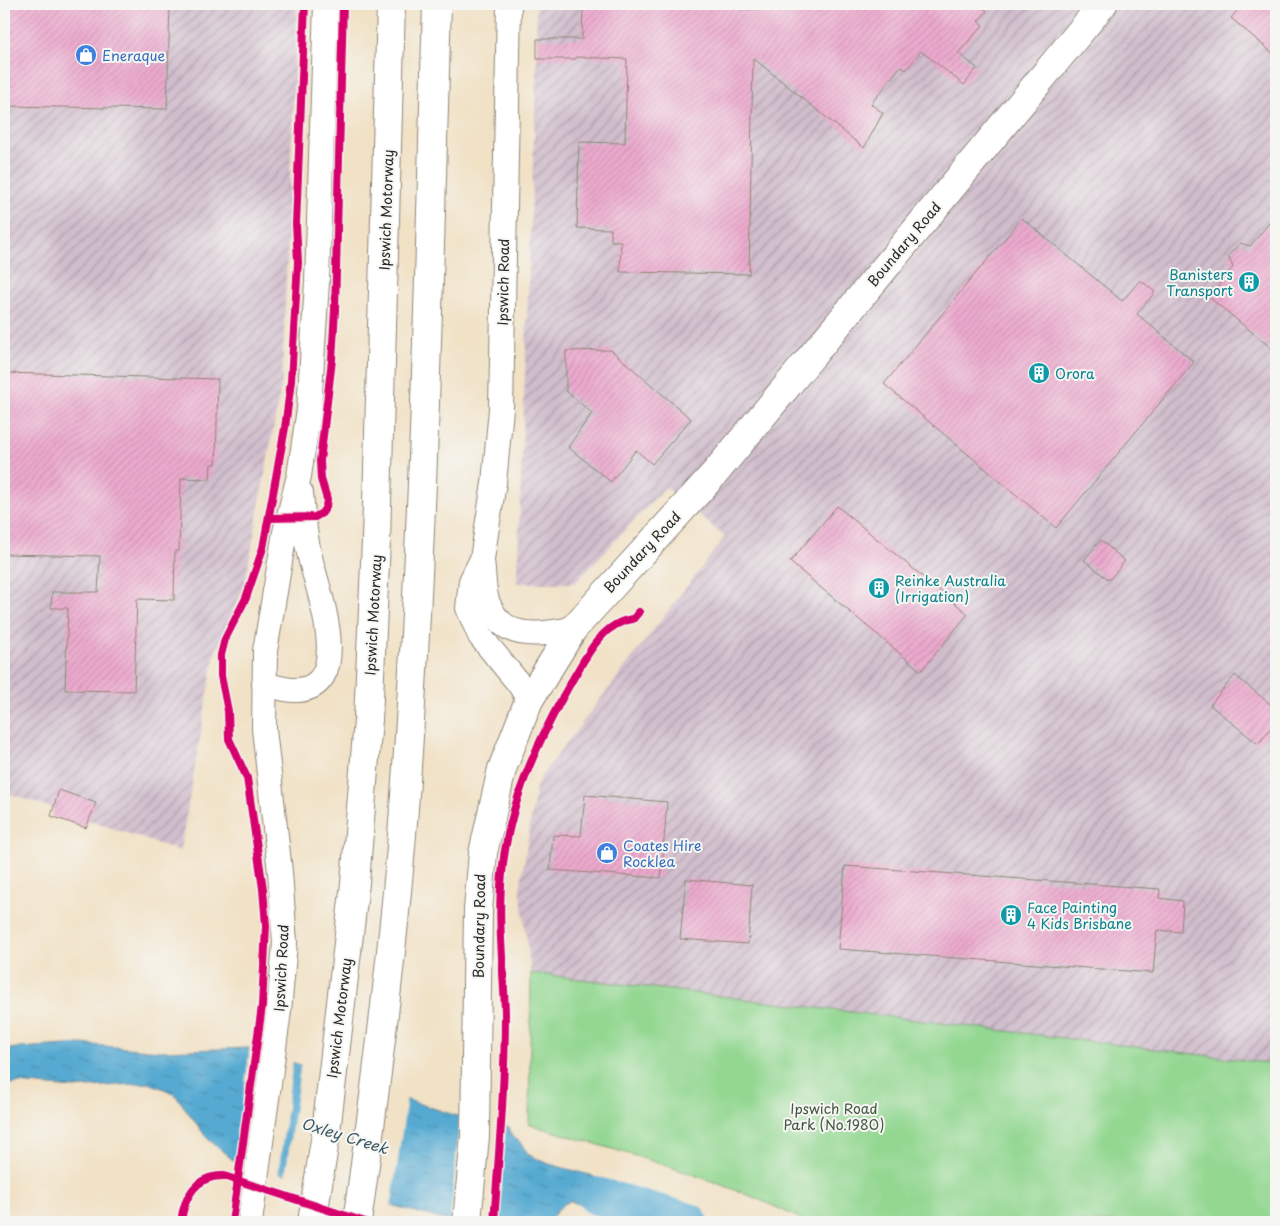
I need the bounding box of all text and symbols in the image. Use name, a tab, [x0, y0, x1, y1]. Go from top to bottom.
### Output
shop icon: Eneraque	[74, 43, 98, 67]
place label: Eneraque	[102, 45, 165, 66]
street label: Ipswich Motorway	[373, 149, 399, 271]
street label: Boundary Road	[862, 197, 946, 291]
street label: Ipswich Road	[492, 238, 514, 326]
place label: Banisters Transport	[1166, 264, 1233, 301]
building icon: Banisters Transport	[1237, 270, 1261, 294]
building icon: Orora	[1027, 361, 1051, 385]
place label: Orora	[1055, 363, 1095, 384]
street label: Boundary Road	[599, 507, 685, 597]
street label: Ipswich Motorway	[359, 554, 387, 676]
place label: Reinke Australia (Irrigation)	[895, 570, 1006, 607]
building icon: Reinke Australia (Irrigation)	[867, 576, 891, 600]
place label: Coates Hire Rocklea	[623, 835, 701, 872]
shop icon: Coates Hire Rocklea	[595, 841, 619, 865]
street label: Boundary Road	[468, 873, 490, 979]
place label: Face Painting 4 Kids Brisbane	[1027, 897, 1132, 934]
building icon: Face Painting 4 Kids Brisbane	[999, 903, 1023, 927]
street label: Ipswich Road	[268, 924, 294, 1012]
street label: Ipswich Motorway	[321, 957, 357, 1079]
park label: Ipswich Road Park (No.1980)	[784, 1098, 884, 1135]
water label: Oxley Creek	[299, 1111, 392, 1159]

